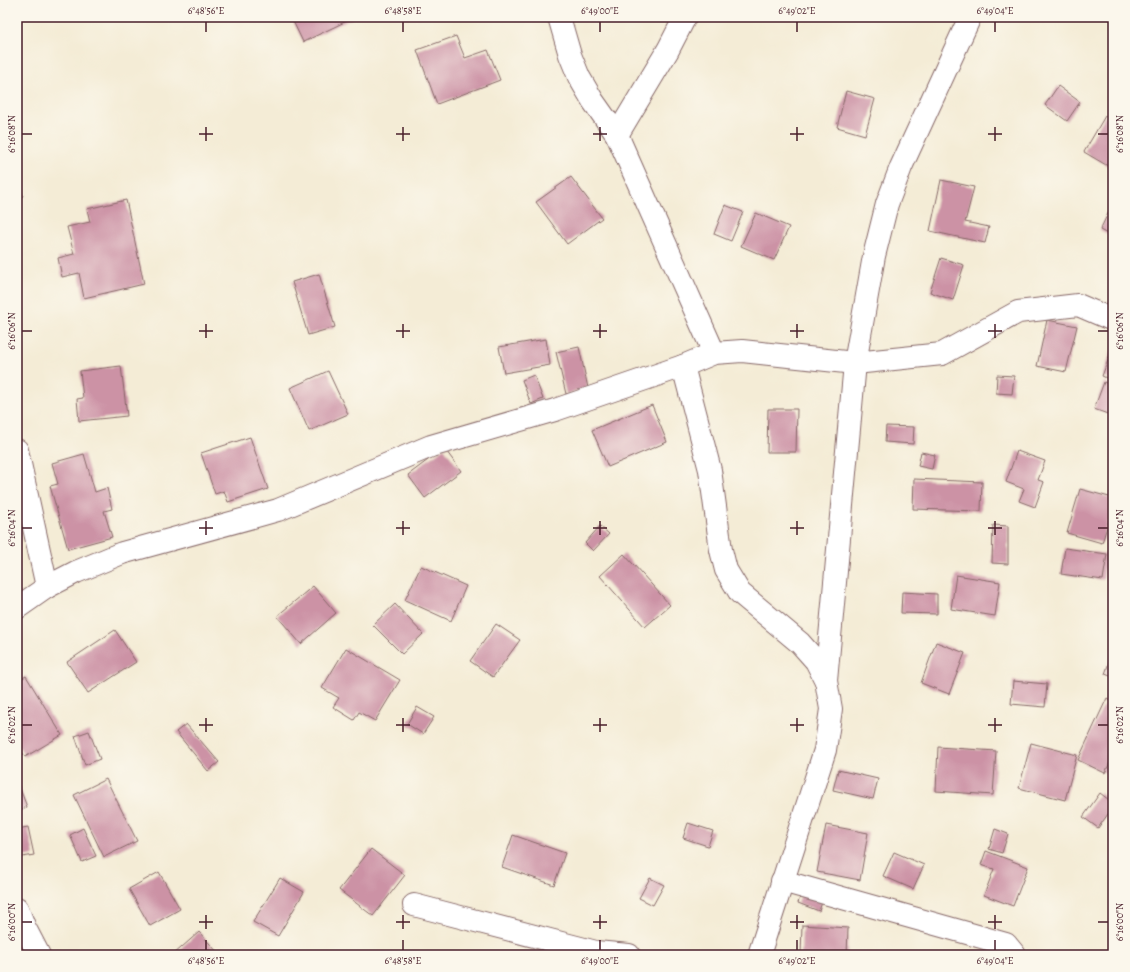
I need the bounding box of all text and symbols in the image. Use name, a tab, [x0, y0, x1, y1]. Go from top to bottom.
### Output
text: 6°48'56"E	[188, 4, 224, 17]
text: 6°48'58"E	[385, 4, 421, 17]
text: 6°49'00"E	[581, 4, 619, 17]
text: 6°49'02"E	[778, 4, 816, 17]
text: 6°49'04"E	[976, 4, 1014, 17]
text: 6°16'08"N	[5, 115, 18, 153]
text: 6°16'08"N	[1113, 115, 1126, 153]
text: 6°16'06"N	[5, 312, 18, 350]
text: 6°16'06"N	[1113, 312, 1126, 350]
text: 6°16'04"N	[5, 509, 18, 547]
text: 6°16'04"N	[1113, 509, 1126, 547]
text: 6°16'02"N	[5, 706, 18, 744]
text: 6°16'02"N	[1113, 706, 1126, 744]
text: 6°16'00"N	[5, 903, 18, 941]
text: 6°16'00"N	[1113, 903, 1126, 941]
text: 6°48'56"E	[188, 954, 224, 967]
text: 6°48'58"E	[385, 954, 421, 967]
text: 6°49'00"E	[581, 954, 619, 967]
text: 6°49'02"E	[778, 954, 816, 967]
text: 6°49'04"E	[976, 954, 1014, 967]

